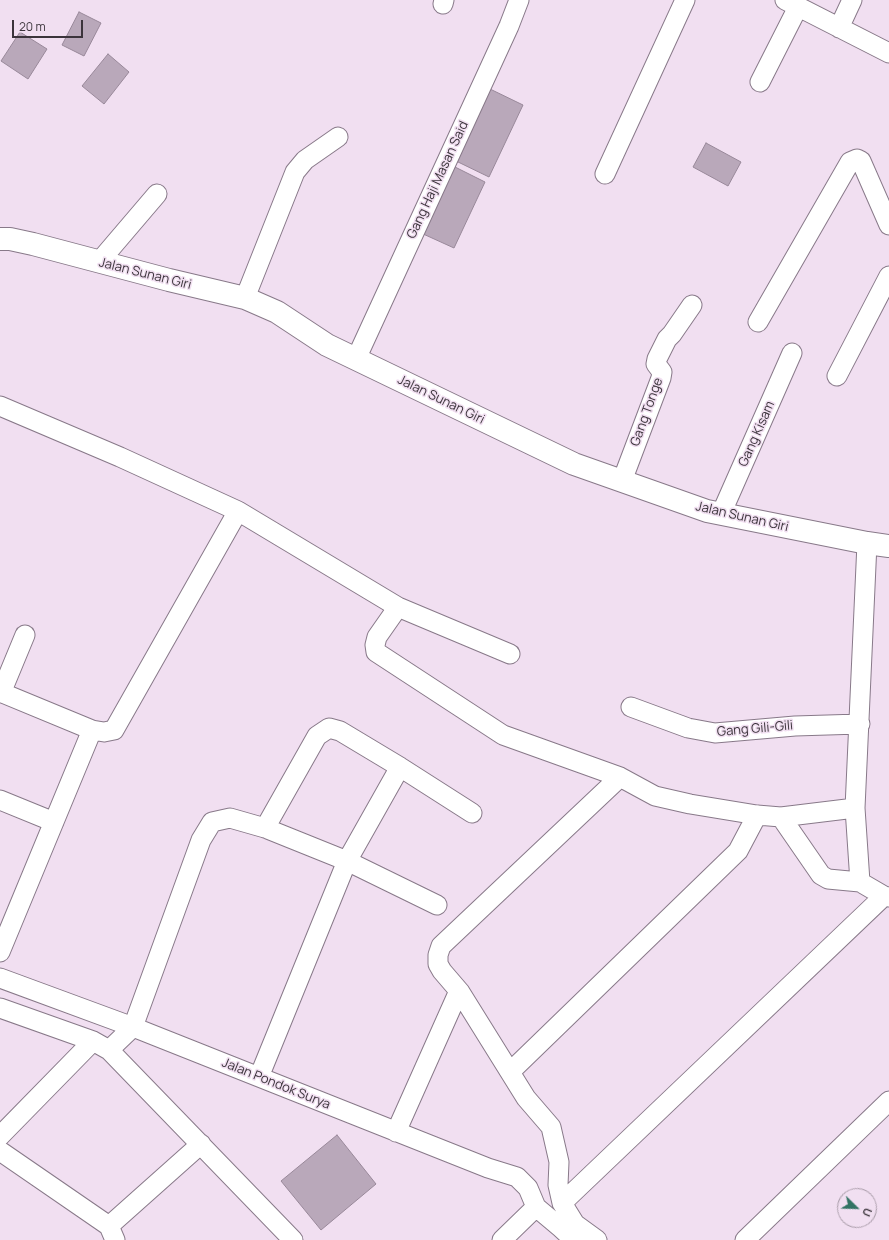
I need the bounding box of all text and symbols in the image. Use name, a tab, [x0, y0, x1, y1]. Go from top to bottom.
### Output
scale bar	[14, 12, 85, 38]
text: 20 m	[19, 18, 46, 35]
street label: Gang Haji Masan Said	[404, 119, 472, 241]
street label: Jalan Sunan Giri	[97, 255, 193, 293]
street label: Jalan Sunan Giri	[395, 372, 487, 428]
street label: Gang Tonge	[627, 376, 667, 448]
street label: Gang Kisam	[736, 399, 778, 469]
street label: Jalan Sunan Giri	[694, 499, 790, 535]
street label: Gang Gili-Gili	[716, 718, 794, 740]
street label: Jalan Pondok Surya	[219, 1055, 333, 1113]
north arrow	[837, 1188, 877, 1228]
text: U	[859, 1206, 876, 1219]

